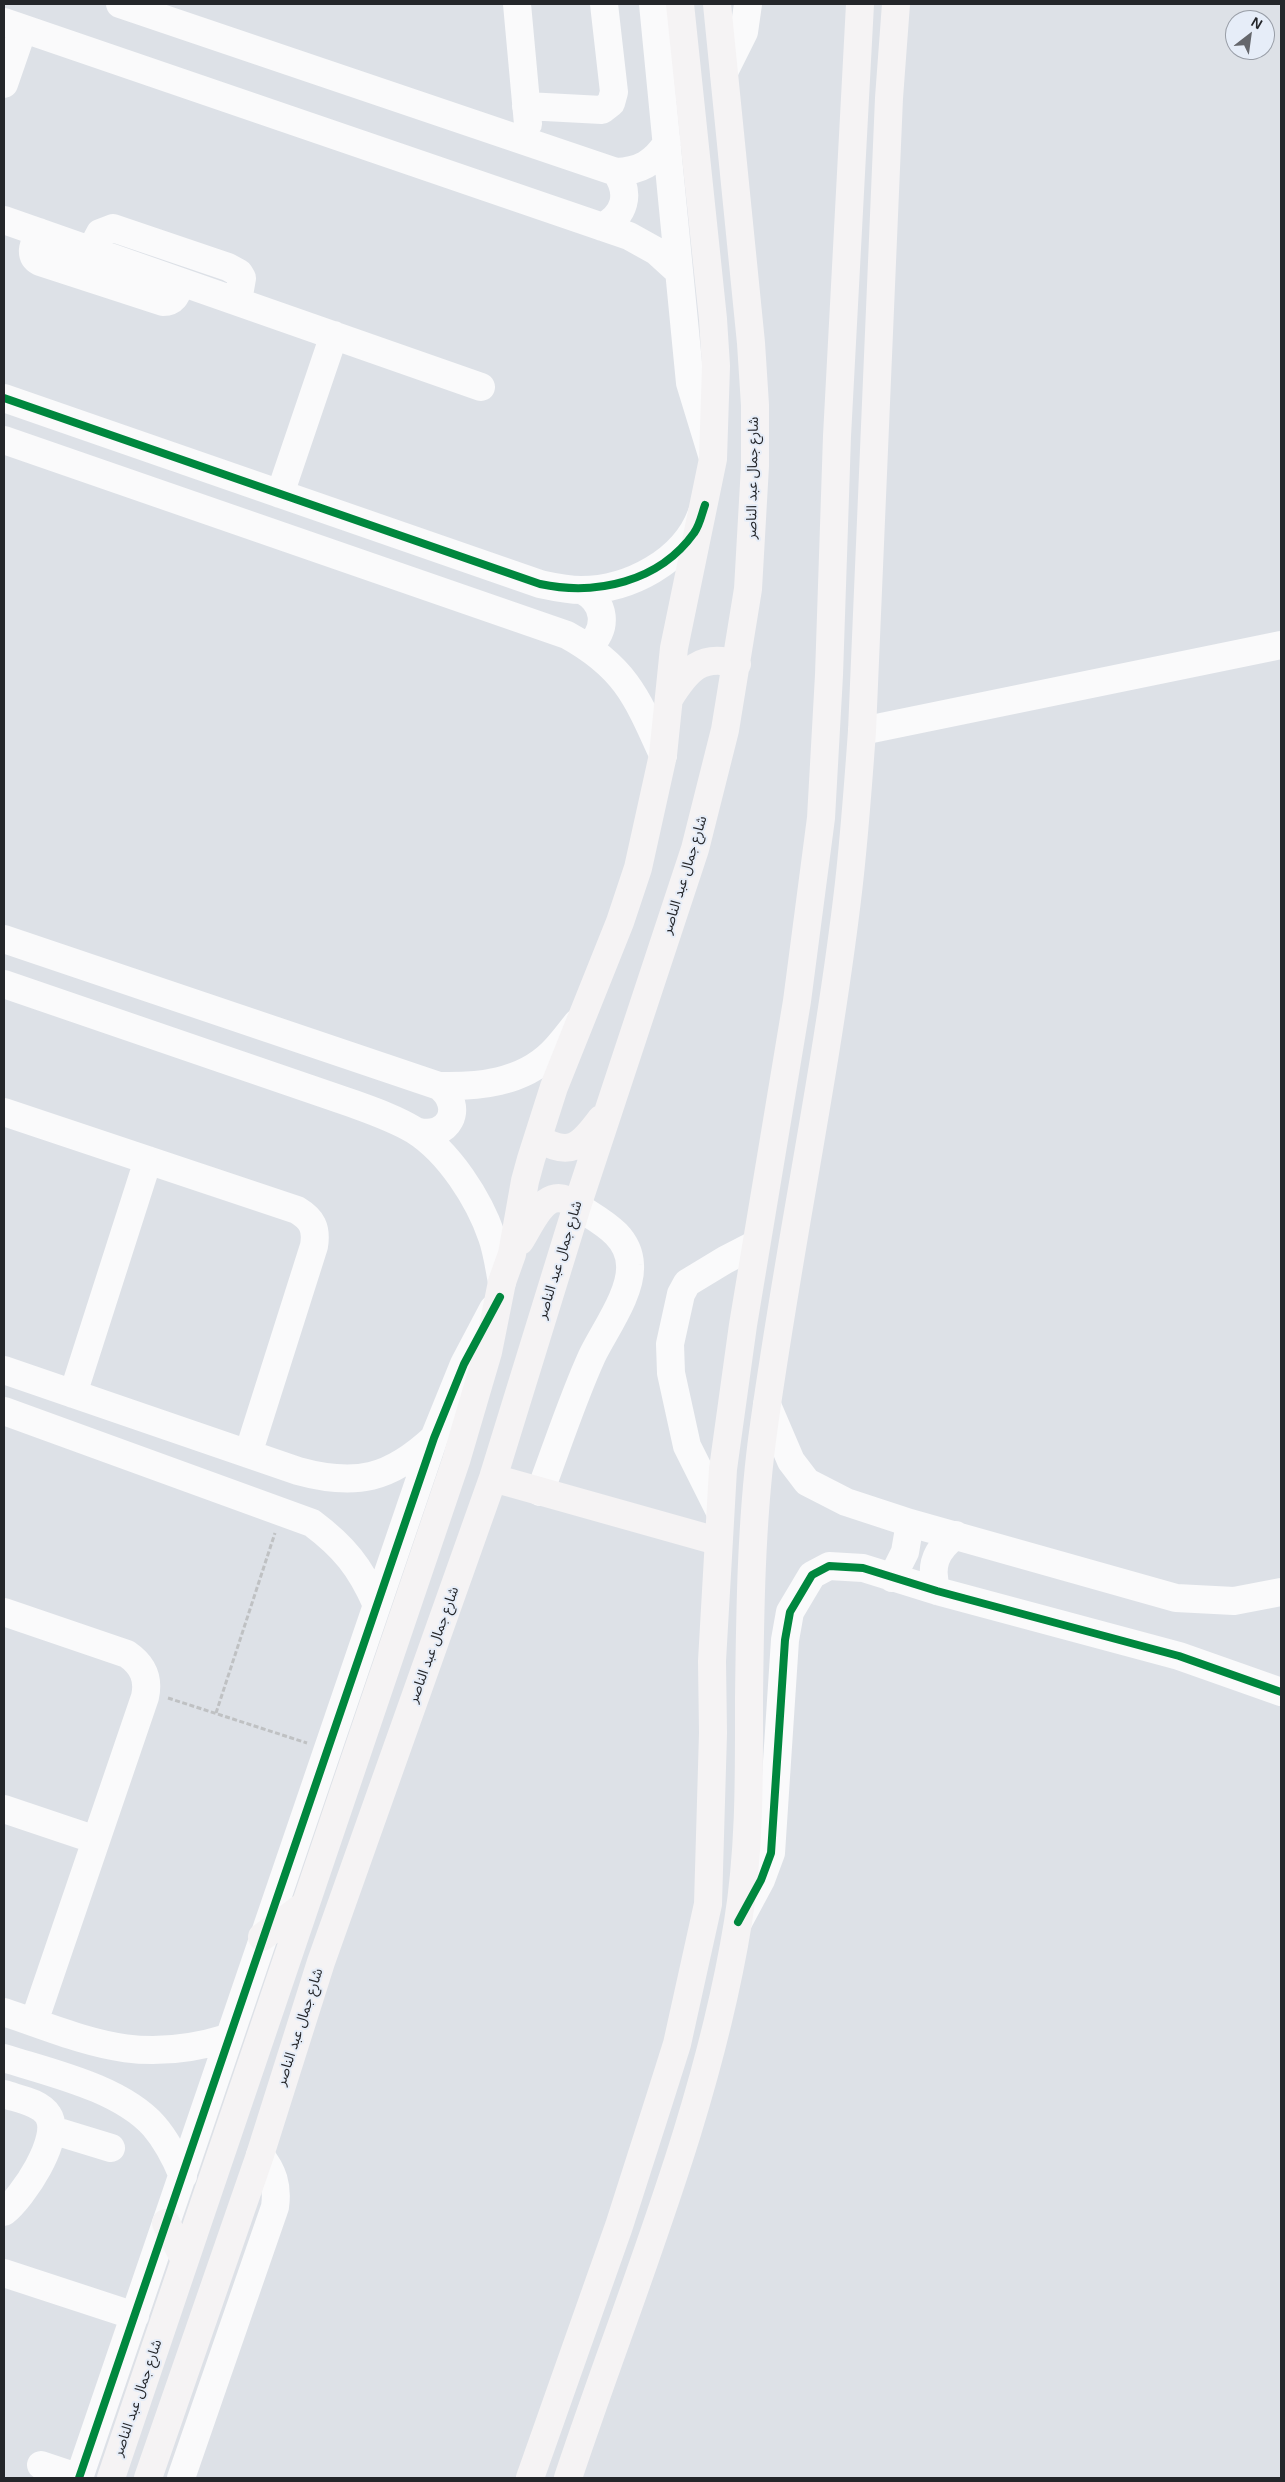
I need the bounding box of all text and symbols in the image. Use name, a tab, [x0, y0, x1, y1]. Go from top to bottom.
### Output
north arrow	[1225, 10, 1275, 60]
text: N	[1249, 13, 1265, 32]
street label: شارع جمال عبد الناصر	[744, 417, 762, 539]
street label: شارع جمال عبد الناصر	[659, 814, 711, 936]
street label: شارع جمال عبد الناصر	[534, 1199, 586, 1321]
street label: شارع جمال عبد الناصر	[405, 1585, 463, 1705]
street label: شارع جمال عبد الناصر	[273, 1966, 327, 2088]
street label: شارع جمال عبد الناصر	[110, 2337, 166, 2459]

